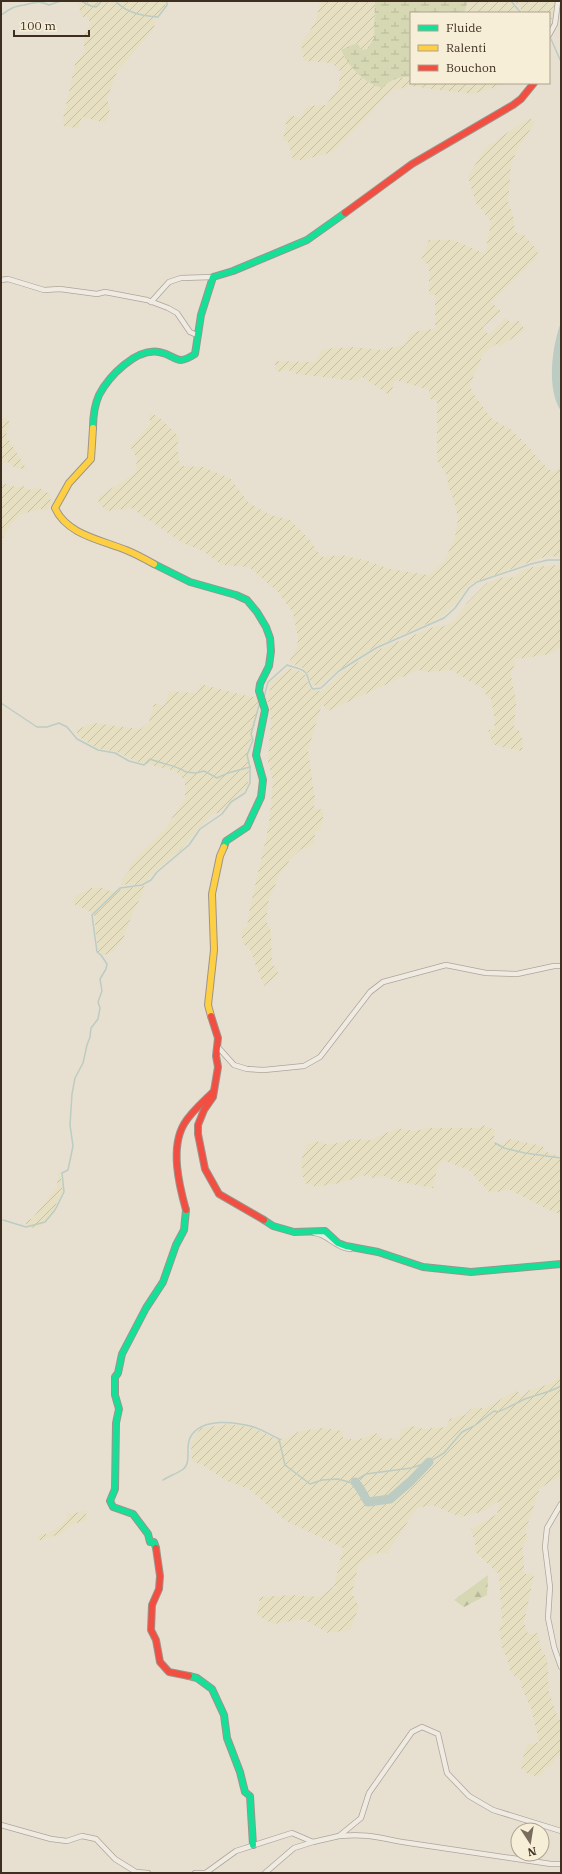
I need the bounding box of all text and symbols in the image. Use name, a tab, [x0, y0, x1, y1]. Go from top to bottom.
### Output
scale bar	[14, 12, 89, 38]
legend	[410, 12, 550, 84]
text: 100 m	[20, 18, 56, 33]
text: Fluide	[446, 20, 482, 35]
text: Ralenti	[446, 40, 487, 55]
text: Bouchon	[446, 60, 497, 75]
north arrow	[510, 1822, 550, 1862]
text: N	[526, 1844, 538, 1860]

